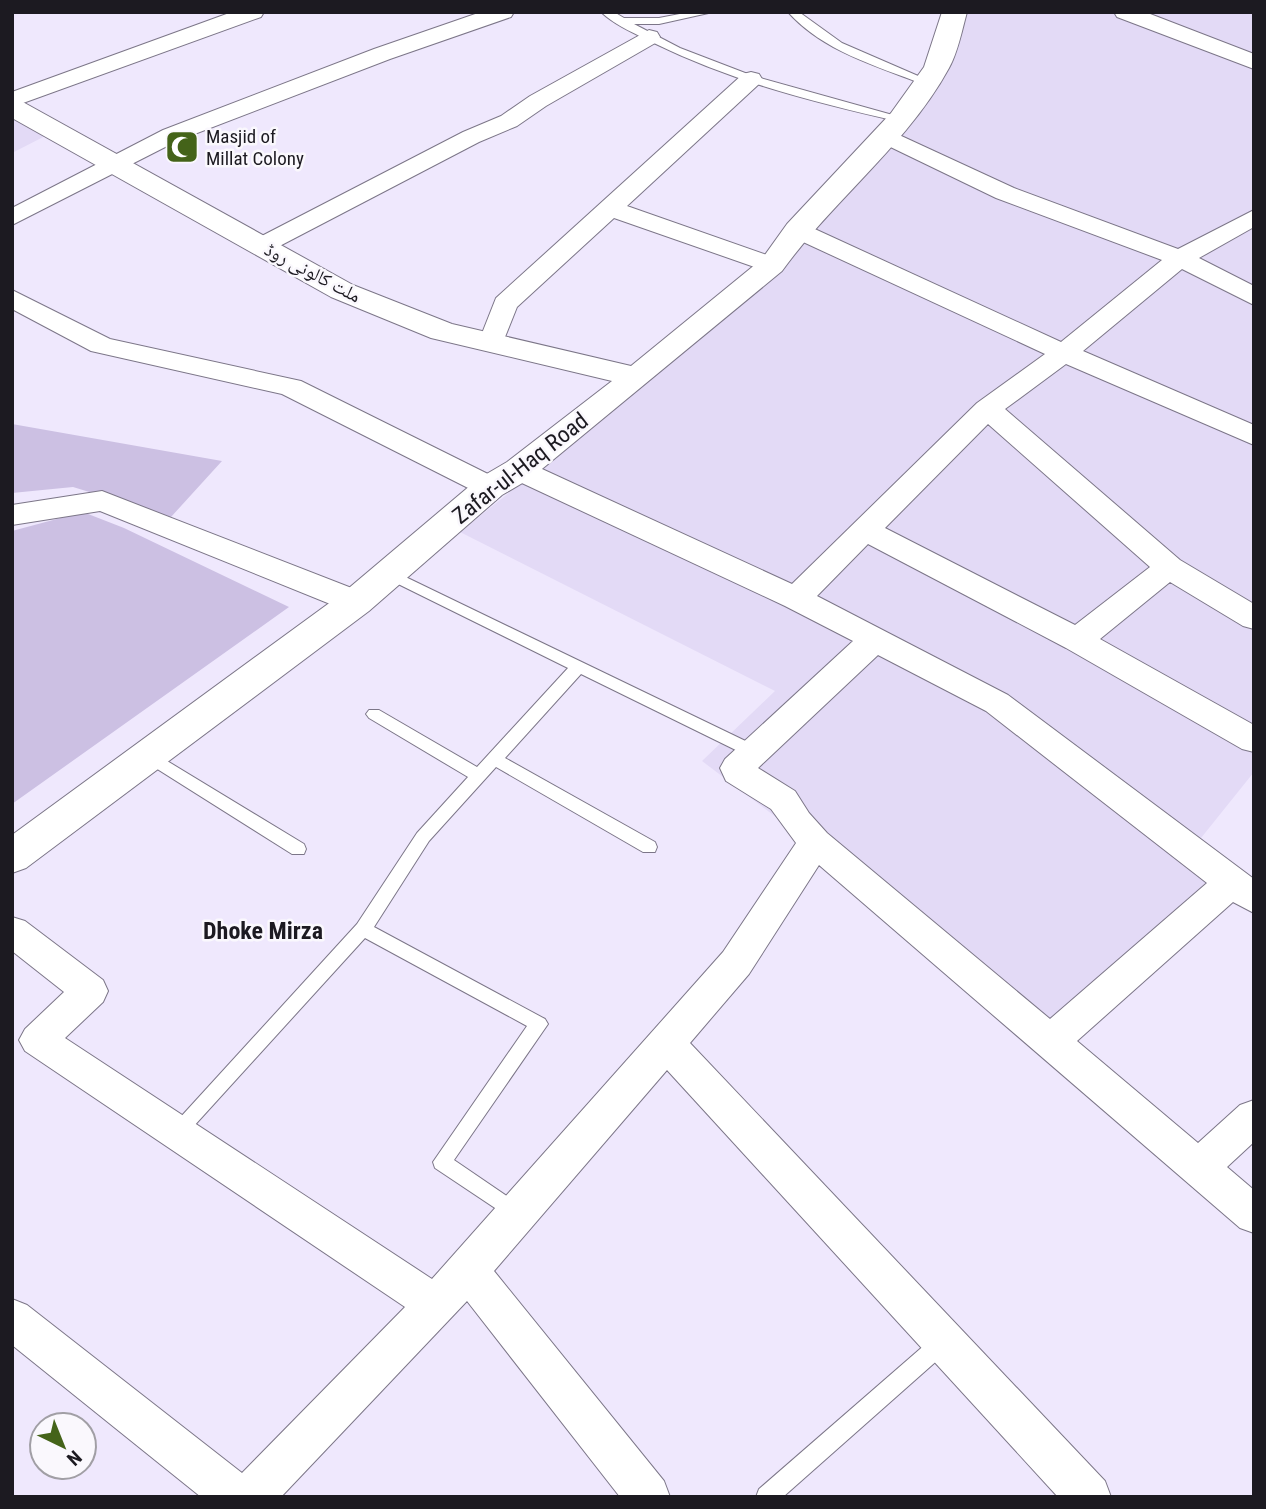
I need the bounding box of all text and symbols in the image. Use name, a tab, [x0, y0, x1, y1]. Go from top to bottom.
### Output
place label: Masjid of Millat Colony	[206, 125, 304, 170]
mosque icon: Masjid of Millat Colony	[163, 128, 201, 166]
street label: ملت کالونی روڈ	[261, 238, 365, 307]
street label: Zafar-ul-Haq Road	[447, 407, 593, 530]
district label: Dhoke Mirza	[203, 917, 323, 945]
north arrow	[28, 1411, 98, 1481]
text: N	[62, 1446, 86, 1470]

